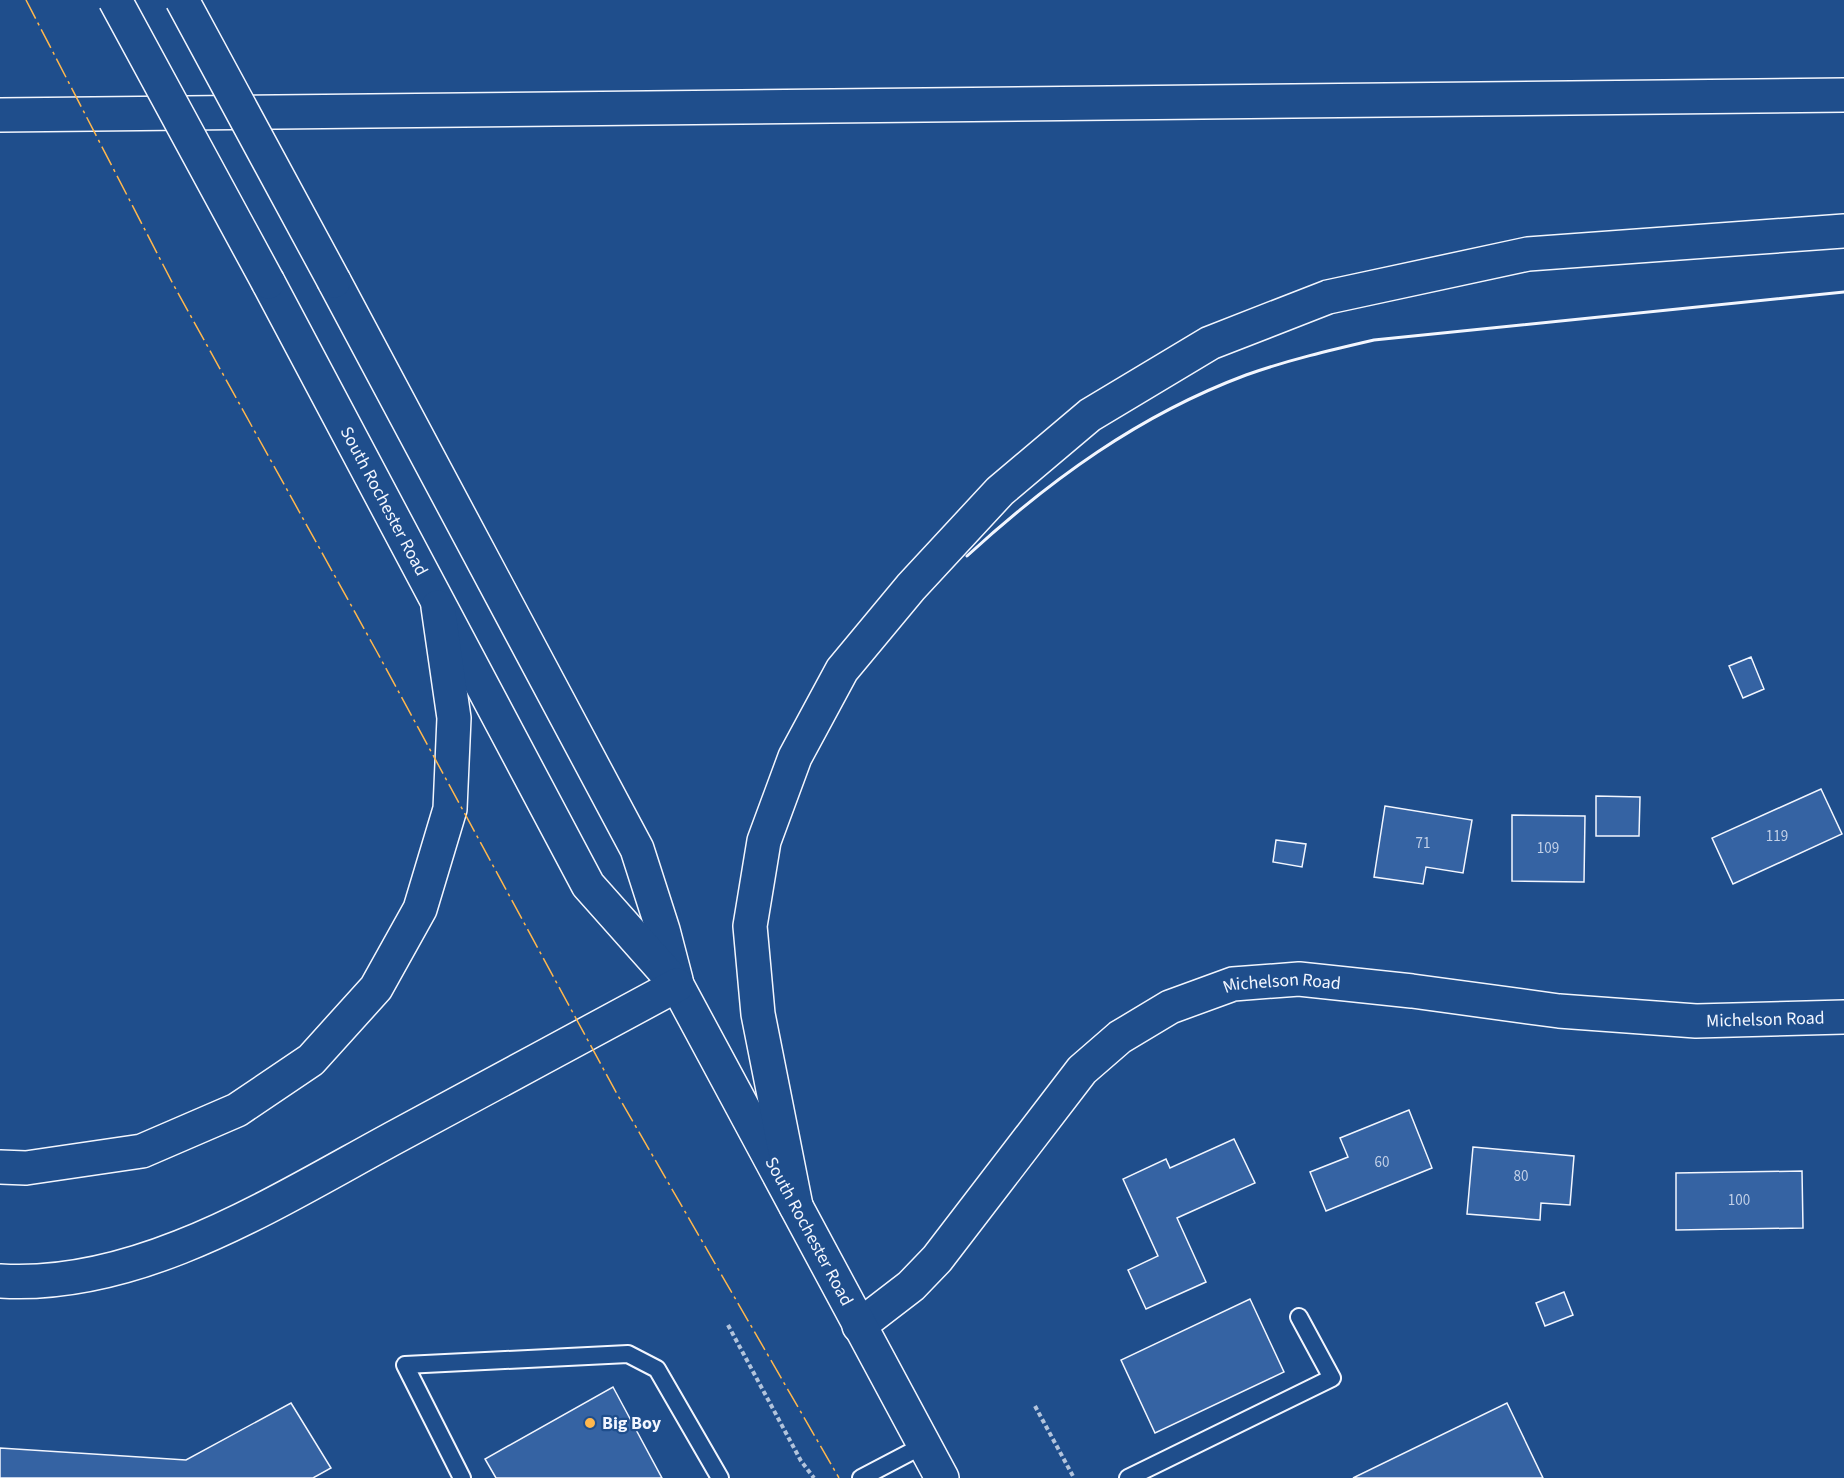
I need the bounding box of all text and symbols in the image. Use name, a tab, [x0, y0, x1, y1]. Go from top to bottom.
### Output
street label: South Rochester Road	[334, 422, 434, 580]
house number: 119	[1766, 826, 1788, 847]
house number: 71	[1416, 833, 1430, 854]
house number: 109	[1537, 838, 1559, 859]
street label: Michelson Road	[1219, 967, 1342, 1000]
street label: Michelson Road	[1706, 1006, 1825, 1034]
street label: South Rochester Road	[759, 1152, 859, 1310]
house number: 60	[1375, 1152, 1389, 1173]
house number: 80	[1514, 1166, 1528, 1187]
house number: 100	[1728, 1190, 1750, 1211]
place label: Big Boy	[602, 1411, 662, 1436]
marker: Big Boy	[583, 1416, 597, 1430]

